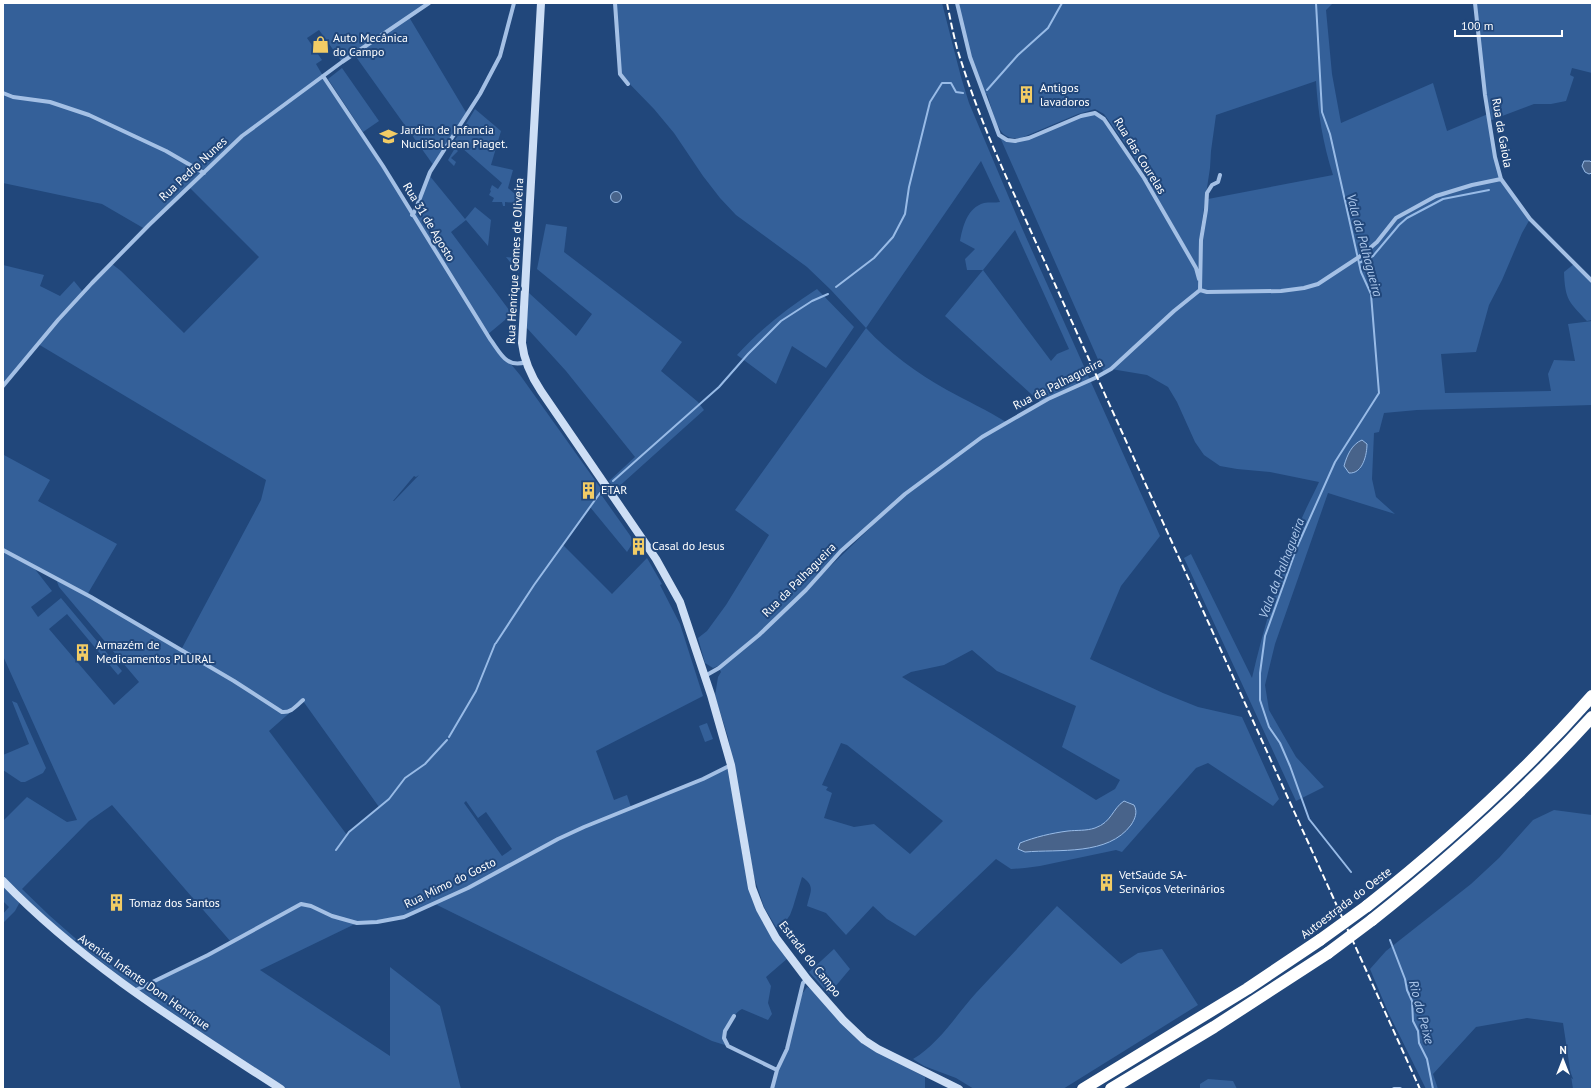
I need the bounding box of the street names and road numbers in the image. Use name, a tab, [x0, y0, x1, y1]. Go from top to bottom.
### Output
street label: Rua da Gaiola	[1489, 97, 1516, 169]
street label: Rua das Courelas	[1111, 115, 1170, 197]
street label: Rua Pedro Nunes	[156, 133, 230, 204]
street label: Rua Henrique Gomes de Oliveira	[503, 177, 526, 344]
street label: Rua 31 de Agosto	[400, 180, 459, 264]
street label: Rua da Palhagueira	[1010, 354, 1105, 413]
street label: Rua da Palhagueira	[758, 539, 839, 620]
street label: Rua Mimo do Gosto	[402, 854, 498, 911]
street label: Autoestrada do Oeste	[1297, 863, 1394, 942]
street label: Estrada do Campo	[776, 918, 845, 1000]
street label: Avenida Infante Dom Henrique	[75, 930, 213, 1033]

